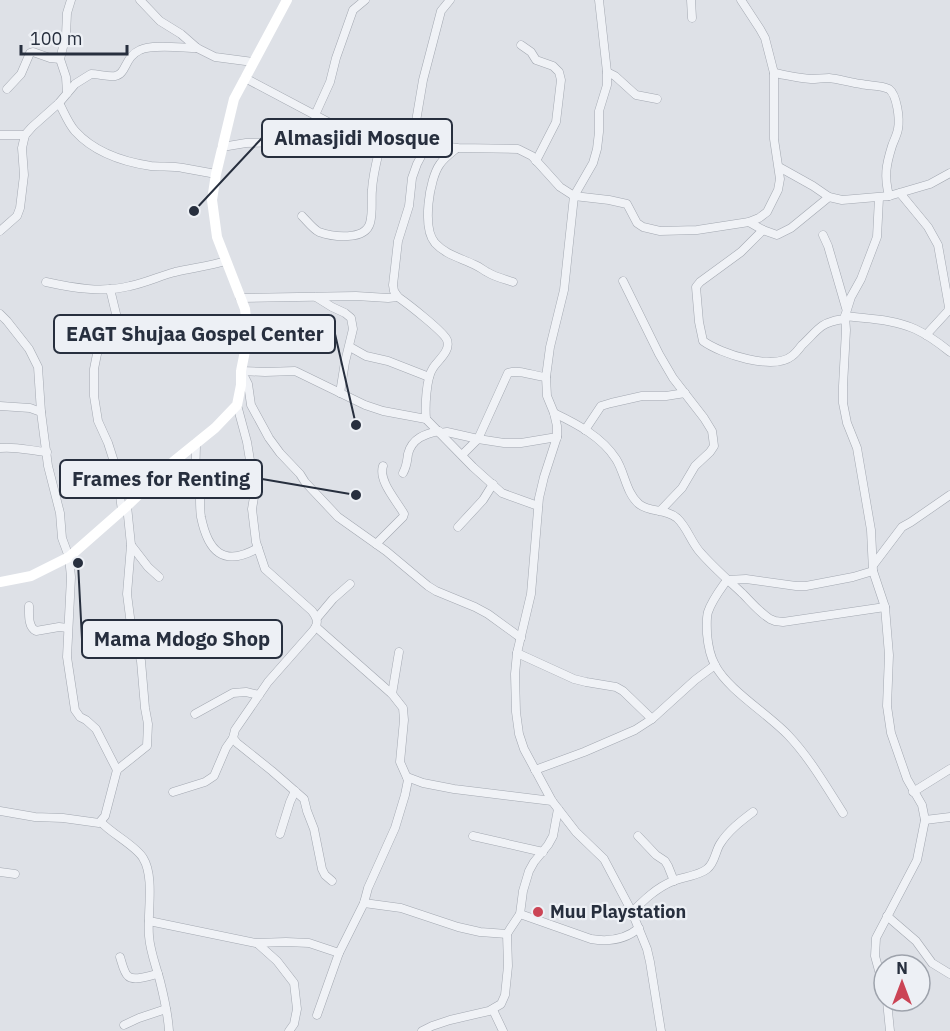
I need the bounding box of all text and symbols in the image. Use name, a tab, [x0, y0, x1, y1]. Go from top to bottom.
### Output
scale bar	[21, 18, 128, 56]
text: 100 m	[30, 27, 82, 50]
callout: Almasjidi Mosque	[262, 119, 452, 157]
text: Almasjidi Mosque	[274, 124, 440, 151]
callout: EAGT Shujaa Gospel Center	[54, 315, 335, 353]
text: EAGT Shujaa Gospel Center	[66, 320, 324, 347]
callout: Frames for Renting	[60, 460, 262, 498]
text: Frames for Renting	[72, 465, 251, 492]
callout: Mama Mdogo Shop	[82, 620, 282, 658]
text: Mama Mdogo Shop	[94, 625, 270, 652]
place label: Muu Playstation	[550, 900, 686, 923]
marker: Muu Playstation	[531, 905, 545, 919]
north arrow	[872, 953, 932, 1013]
text: N	[896, 958, 908, 978]

